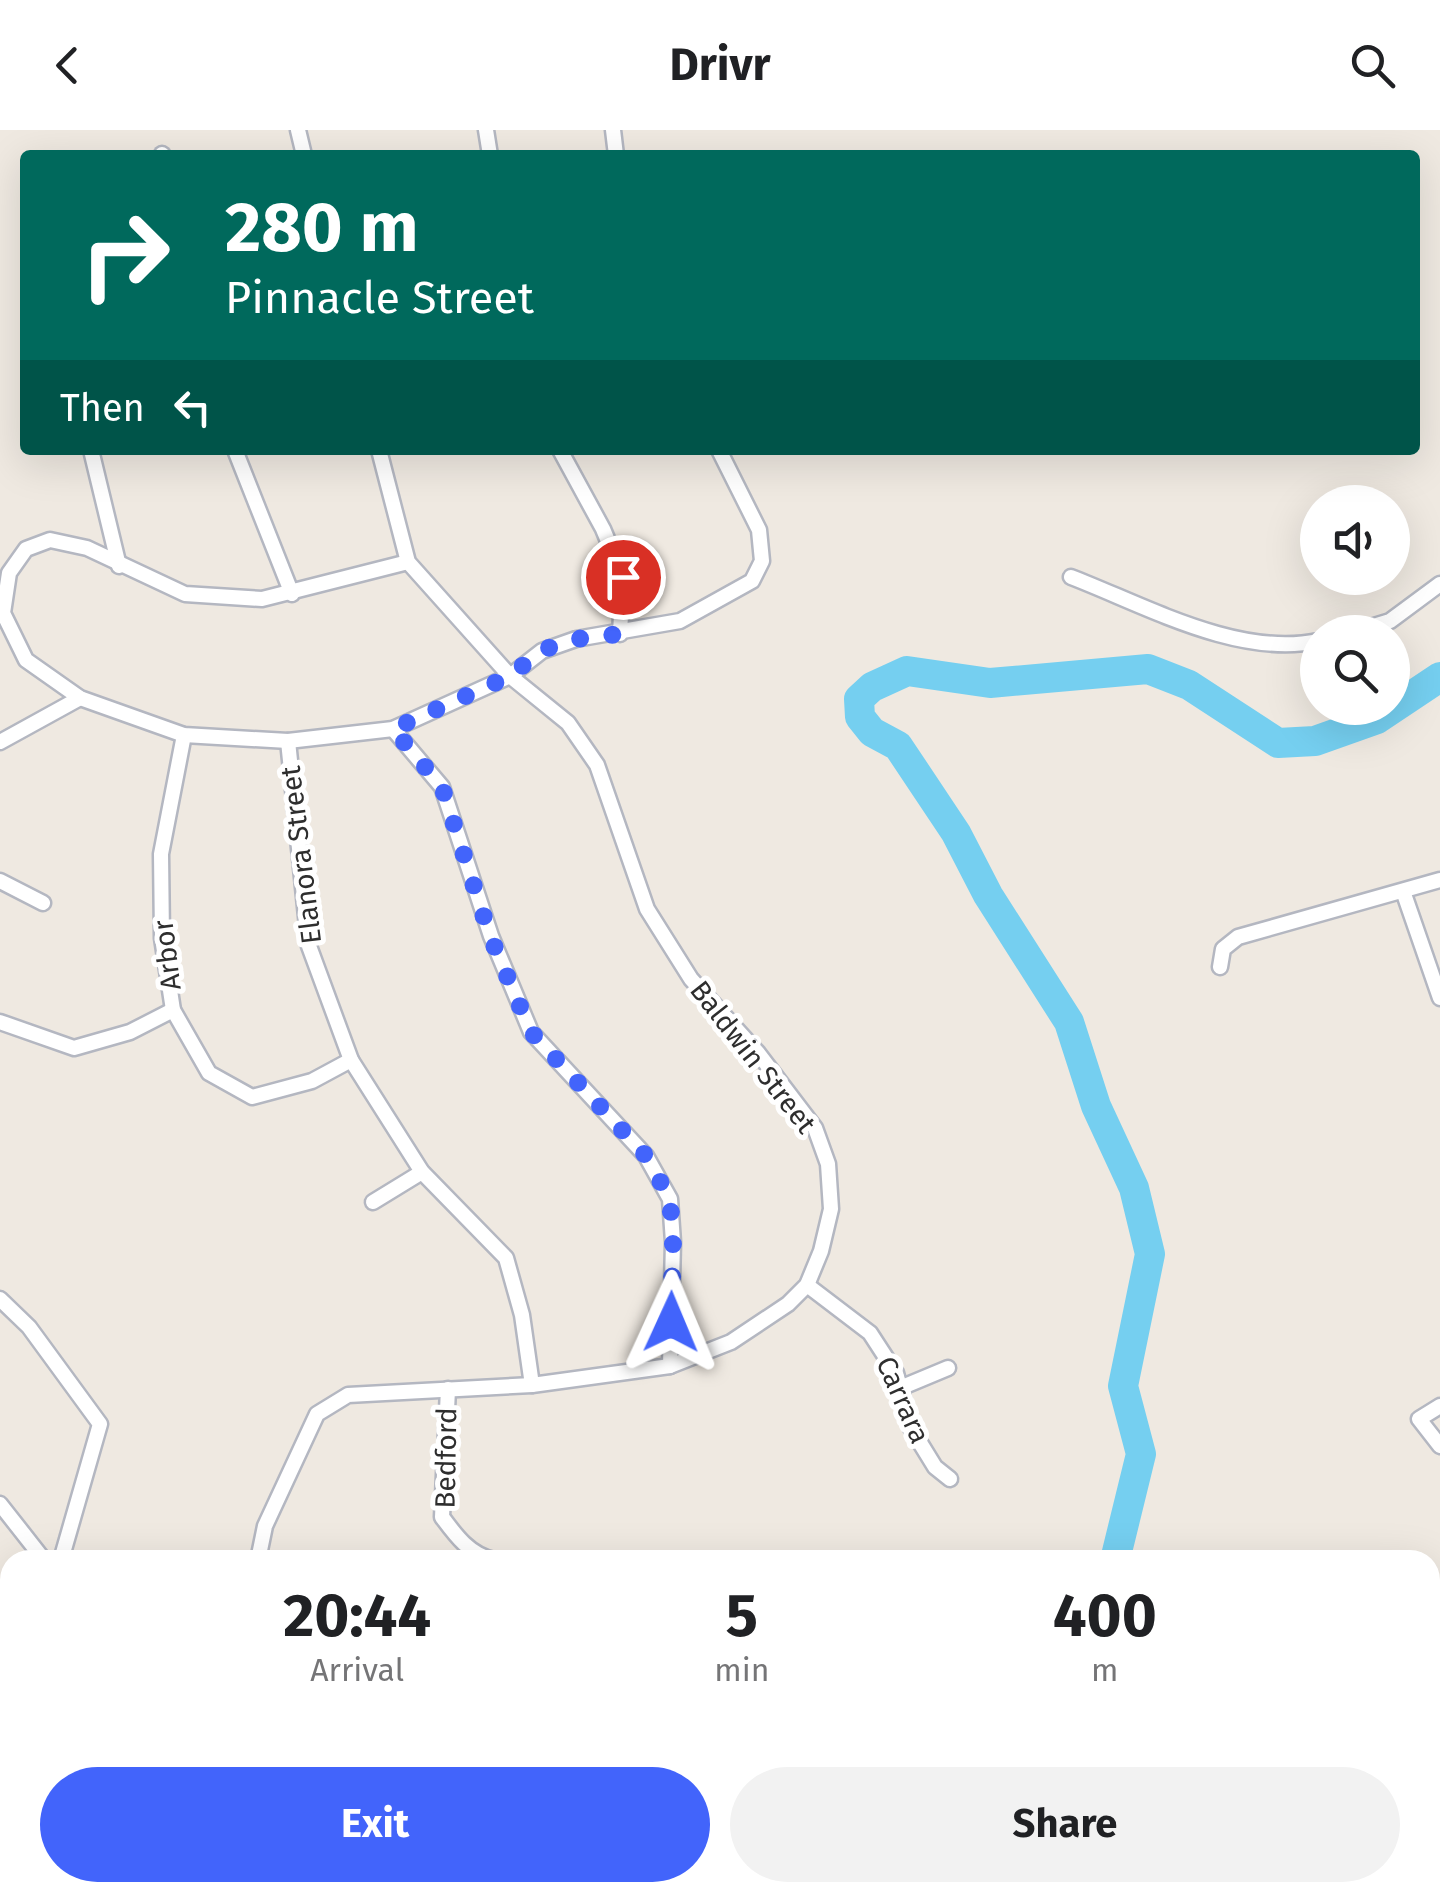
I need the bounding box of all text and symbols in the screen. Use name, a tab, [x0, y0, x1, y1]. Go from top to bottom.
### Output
icon: back	[40, 38, 95, 93]
text: Drivr	[669, 38, 771, 92]
icon: search	[1345, 38, 1400, 93]
text: 280 m	[225, 186, 419, 270]
icon: right	[60, 190, 190, 320]
text: Pinnacle Street	[225, 271, 534, 325]
icon: left	[165, 380, 220, 435]
text: Then	[60, 385, 145, 431]
map controls	[1300, 485, 1410, 725]
button: sound	[1300, 485, 1410, 595]
pin	[581, 535, 666, 620]
icon: arrive	[596, 550, 651, 605]
button: search	[1300, 615, 1410, 725]
street label: Elanora Street	[274, 763, 328, 946]
street label: Arbor	[146, 918, 188, 992]
street label: Baldwin Street	[683, 974, 823, 1141]
position arrow	[619, 1270, 723, 1374]
street label: Carrara	[869, 1351, 937, 1449]
street label: Bedford	[429, 1407, 463, 1509]
text: 20:44	[283, 1580, 431, 1652]
text: 5	[726, 1580, 758, 1652]
text: 400	[1053, 1580, 1157, 1652]
text: Arrival	[310, 1651, 404, 1689]
text: min	[714, 1651, 770, 1689]
text: m	[1091, 1651, 1118, 1689]
button: Exit	[40, 1767, 710, 1882]
button: Share	[730, 1767, 1400, 1882]

